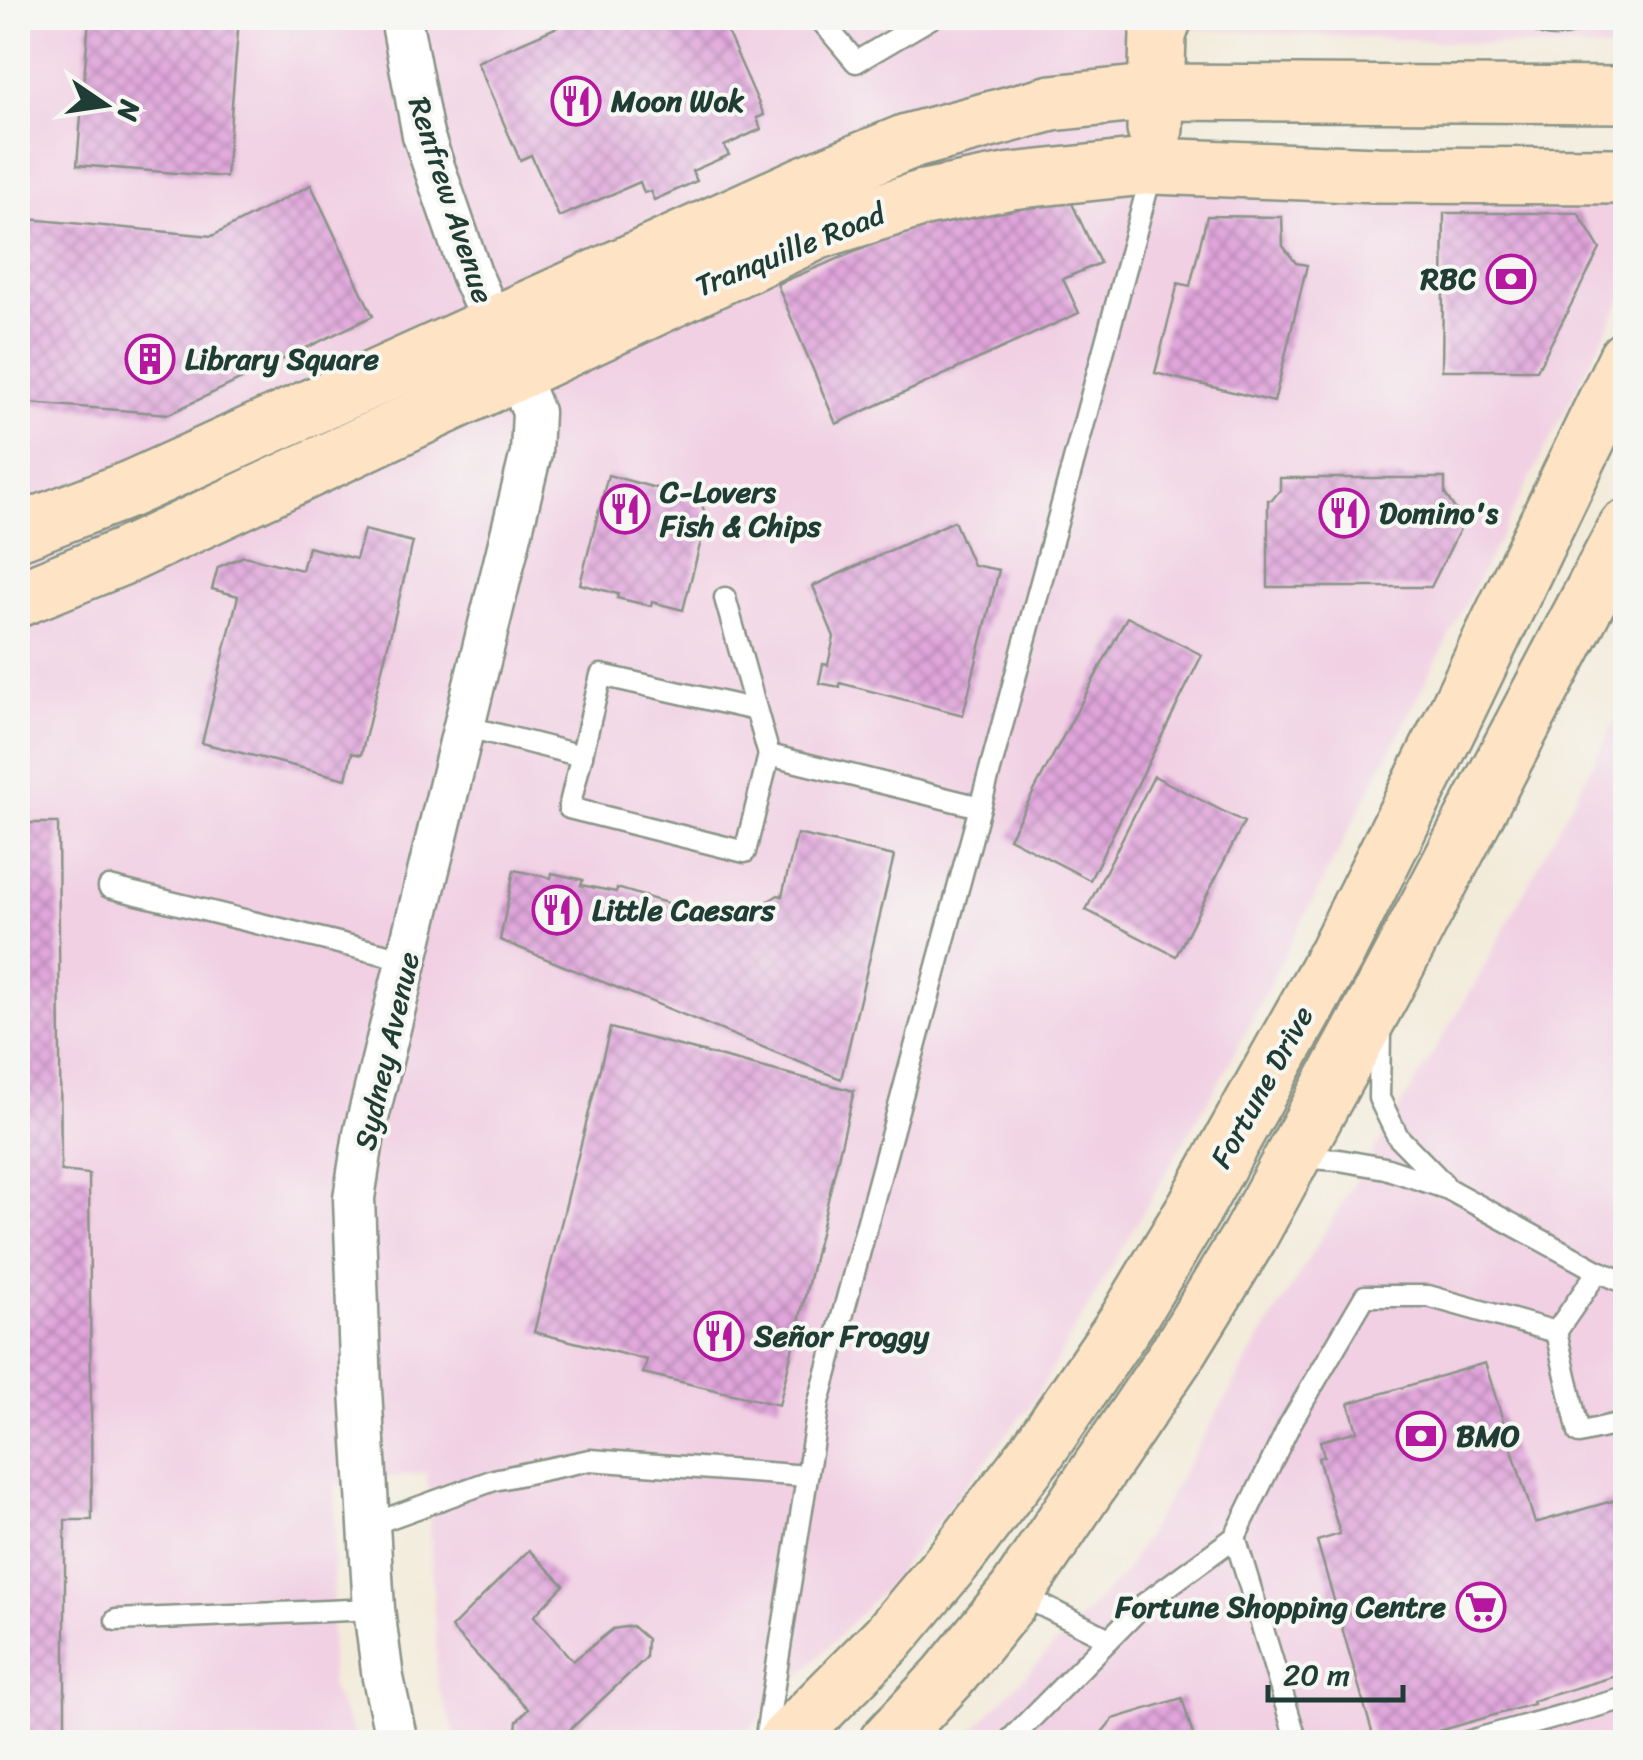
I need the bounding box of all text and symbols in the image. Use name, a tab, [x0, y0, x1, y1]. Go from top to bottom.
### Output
north arrow	[55, 55, 155, 155]
place label: Moon Wok	[610, 74, 745, 128]
restaurant icon: Moon Wok	[550, 75, 602, 127]
street label: Renfrew Avenue	[392, 89, 510, 311]
text: N	[103, 95, 155, 126]
street label: Tranquille Road	[687, 186, 895, 313]
place label: RBC	[1420, 252, 1476, 306]
bank icon: RBC	[1485, 253, 1537, 305]
place label: Library Square	[185, 332, 380, 386]
building icon: Library Square	[124, 333, 176, 385]
place label: C-Lovers Fish & Chips	[659, 465, 822, 553]
restaurant icon: C-Lovers Fish & Chips	[599, 483, 651, 535]
place label: Domino's	[1379, 486, 1499, 540]
restaurant icon: Domino's	[1318, 487, 1370, 539]
place label: Little Caesars	[592, 883, 776, 937]
restaurant icon: Little Caesars	[531, 884, 583, 936]
street label: Sydney Avenue	[338, 946, 436, 1156]
street label: Fortune Drive	[1195, 995, 1329, 1179]
place label: Señor Froggy	[753, 1309, 931, 1363]
restaurant icon: Señor Froggy	[693, 1310, 745, 1362]
place label: BMO	[1456, 1409, 1520, 1463]
bank icon: BMO	[1395, 1410, 1447, 1462]
place label: Fortune Shopping Centre	[1114, 1580, 1447, 1634]
supermarket icon: Fortune Shopping Centre	[1455, 1581, 1507, 1633]
scale bar	[1268, 1640, 1403, 1702]
text: 20 m	[1283, 1648, 1350, 1702]

